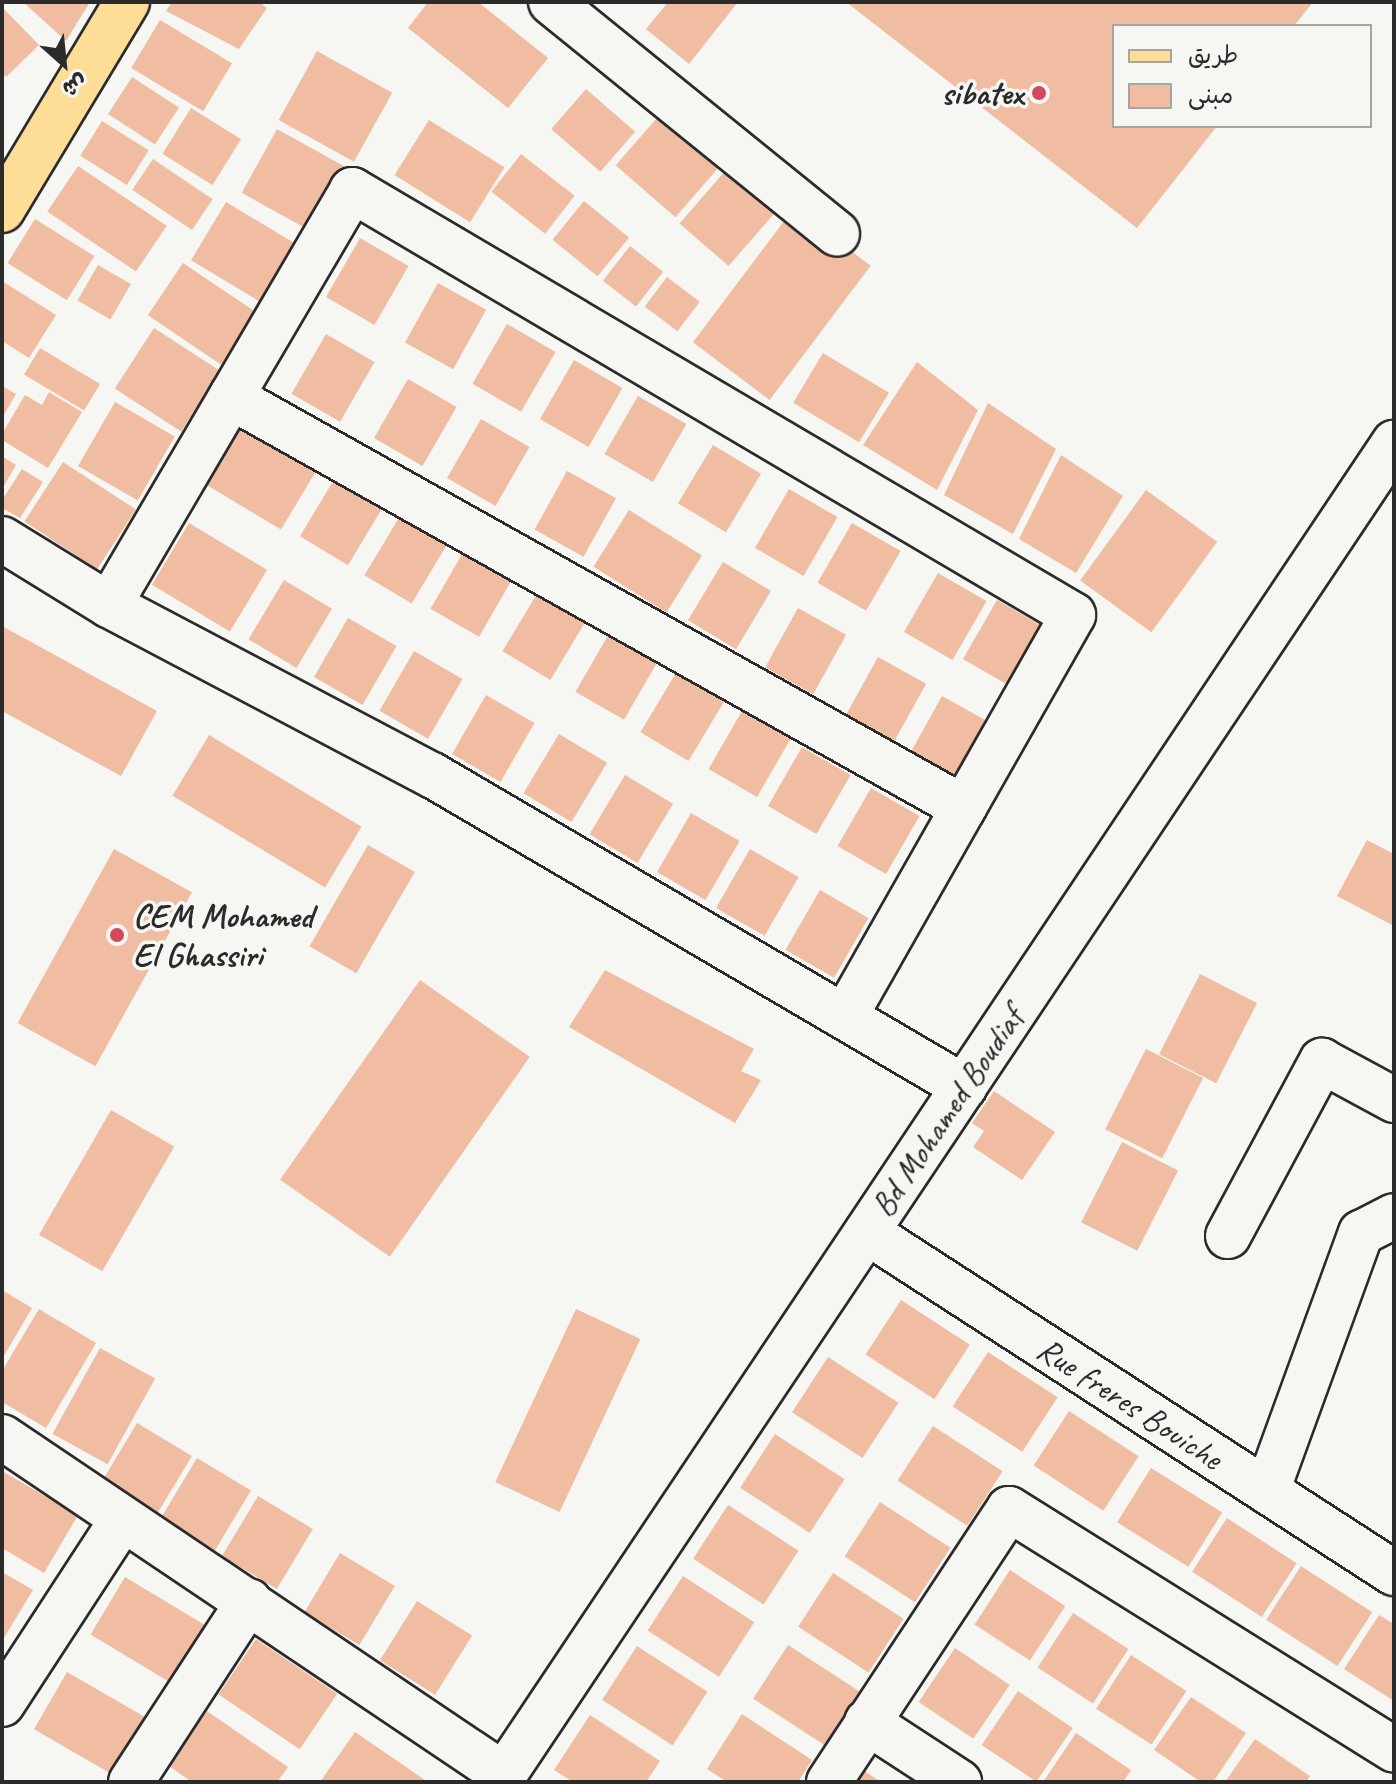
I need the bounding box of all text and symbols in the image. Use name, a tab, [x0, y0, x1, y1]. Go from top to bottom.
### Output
north arrow	[24, 24, 104, 104]
legend	[1112, 24, 1372, 128]
text: طريق	[1188, 40, 1238, 70]
text: ش	[58, 67, 92, 103]
place label: sibatex	[941, 73, 1023, 113]
text: مبنى	[1188, 80, 1233, 110]
marker: sibatex	[1030, 84, 1048, 102]
place label: CEM Mohamed El Ghassiri	[133, 895, 313, 974]
marker: CEM Mohamed El Ghassiri	[108, 926, 126, 944]
street label: Bd Mohamed Boudiaf	[861, 999, 1033, 1225]
street label: Rue freres Bouiche	[1030, 1328, 1230, 1478]

